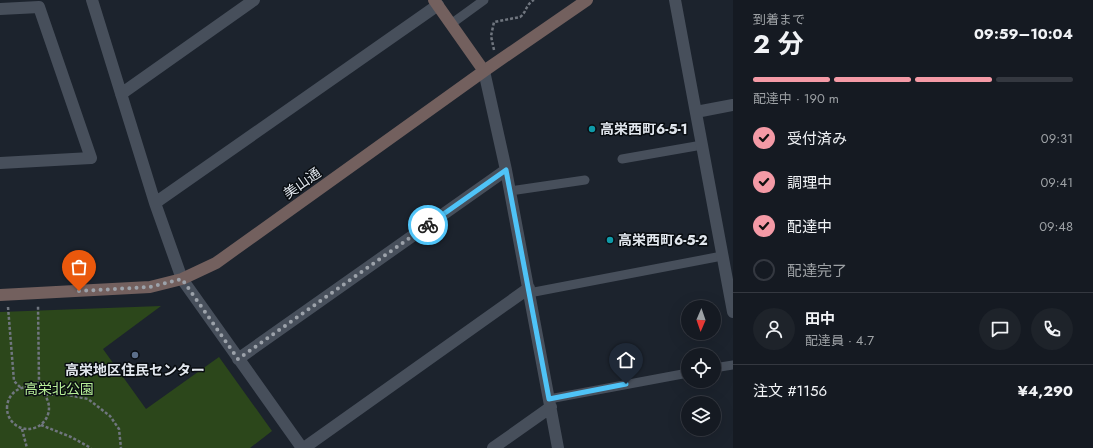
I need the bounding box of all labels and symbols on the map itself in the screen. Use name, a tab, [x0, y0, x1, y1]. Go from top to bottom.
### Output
place label: 高栄西町6-5-1	[600, 119, 688, 139]
marker: 高栄西町6-5-1	[587, 124, 597, 134]
street label: 美山通	[279, 163, 325, 203]
courier	[408, 205, 448, 245]
place label: 高栄西町6-5-2	[618, 230, 708, 250]
marker: 高栄西町6-5-2	[605, 235, 615, 245]
pin	[62, 250, 96, 291]
north arrow	[681, 300, 721, 340]
pin	[609, 343, 643, 384]
marker: 高栄地区住民センター	[130, 350, 140, 360]
place label: 高栄地区住民センター	[65, 360, 205, 380]
park label: 高栄北公園	[24, 379, 94, 399]

